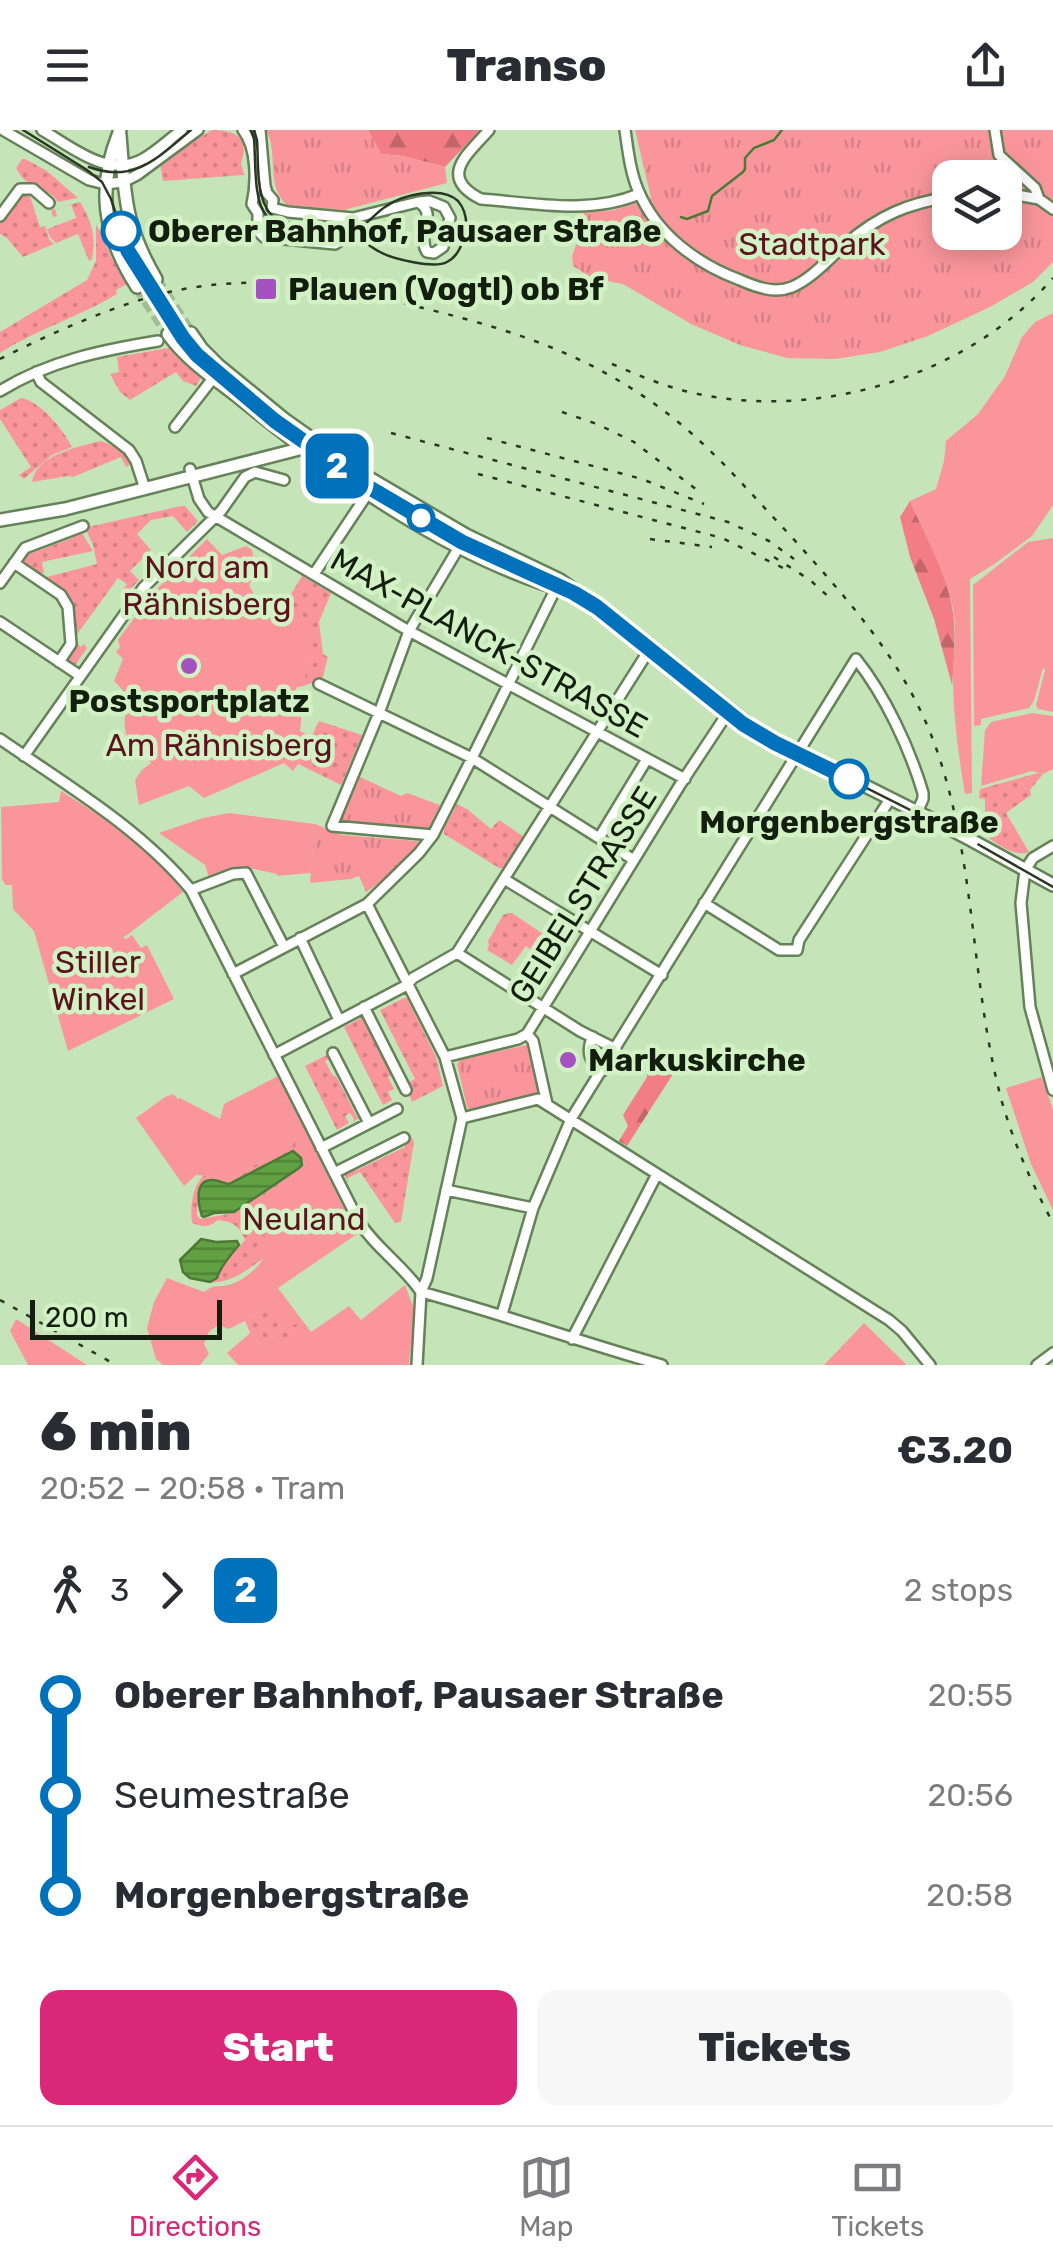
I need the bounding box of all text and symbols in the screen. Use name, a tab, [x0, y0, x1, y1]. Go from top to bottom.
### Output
icon: menu	[40, 38, 95, 93]
icon: share	[958, 38, 1013, 93]
text: Transo	[447, 39, 606, 92]
map controls	[932, 160, 1022, 250]
button: layers	[932, 160, 1022, 250]
marker: Oberer Bahnhof, Pausaer Straße	[102, 212, 140, 250]
place label: Oberer Bahnhof, Pausaer Straße	[148, 212, 661, 250]
park label: Stadtpark	[738, 225, 886, 263]
place label: Plauen (Vogtl) ob Bf	[288, 270, 604, 308]
marker: Plauen (Vogtl) ob Bf	[253, 276, 279, 302]
line badge: 2	[304, 434, 370, 498]
text: 2	[326, 445, 348, 487]
unlabelled marker	[408, 505, 434, 531]
street label: MAX-PLANCK-STRASSE	[324, 540, 654, 746]
park label: Nord am Rähnisberg	[122, 548, 292, 623]
marker: Postsportplatz	[178, 655, 200, 677]
place label: Postsportplatz	[68, 682, 310, 720]
park label: Am Rähnisberg	[105, 726, 333, 764]
marker: Morgenbergstraße	[830, 760, 868, 798]
street label: GEIBELSTRASSE	[501, 780, 665, 1010]
place label: Morgenbergstraße	[699, 803, 999, 841]
park label: Stiller Winkel	[51, 943, 145, 1018]
place label: Markuskirche	[588, 1041, 806, 1079]
marker: Markuskirche	[557, 1049, 579, 1071]
park label: Neuland	[242, 1200, 366, 1238]
scale bar	[30, 1295, 222, 1340]
text: 200 m	[45, 1301, 129, 1334]
text: 6 min	[40, 1399, 192, 1464]
text: €3.20	[897, 1427, 1013, 1473]
text: 20:52 – 20:58 · Tram	[40, 1469, 345, 1507]
icon: walk	[40, 1563, 95, 1618]
icon: forward	[144, 1563, 199, 1618]
text: 2	[234, 1569, 257, 1611]
text: 3	[110, 1571, 129, 1609]
text: 2 stops	[904, 1571, 1013, 1609]
text: Oberer Bahnhof, Pausaer Straße	[114, 1672, 724, 1718]
text: 20:55	[928, 1676, 1013, 1714]
text: Seumestraße	[114, 1772, 350, 1818]
text: 20:56	[927, 1776, 1013, 1814]
text: Morgenbergstraße	[114, 1872, 469, 1918]
text: 20:58	[926, 1876, 1013, 1914]
button: Start	[40, 1990, 517, 2105]
button: Tickets	[537, 1990, 1013, 2105]
tab: Directions	[129, 2150, 261, 2243]
tab: Map	[519, 2150, 574, 2243]
tab: Tickets	[831, 2150, 924, 2243]

